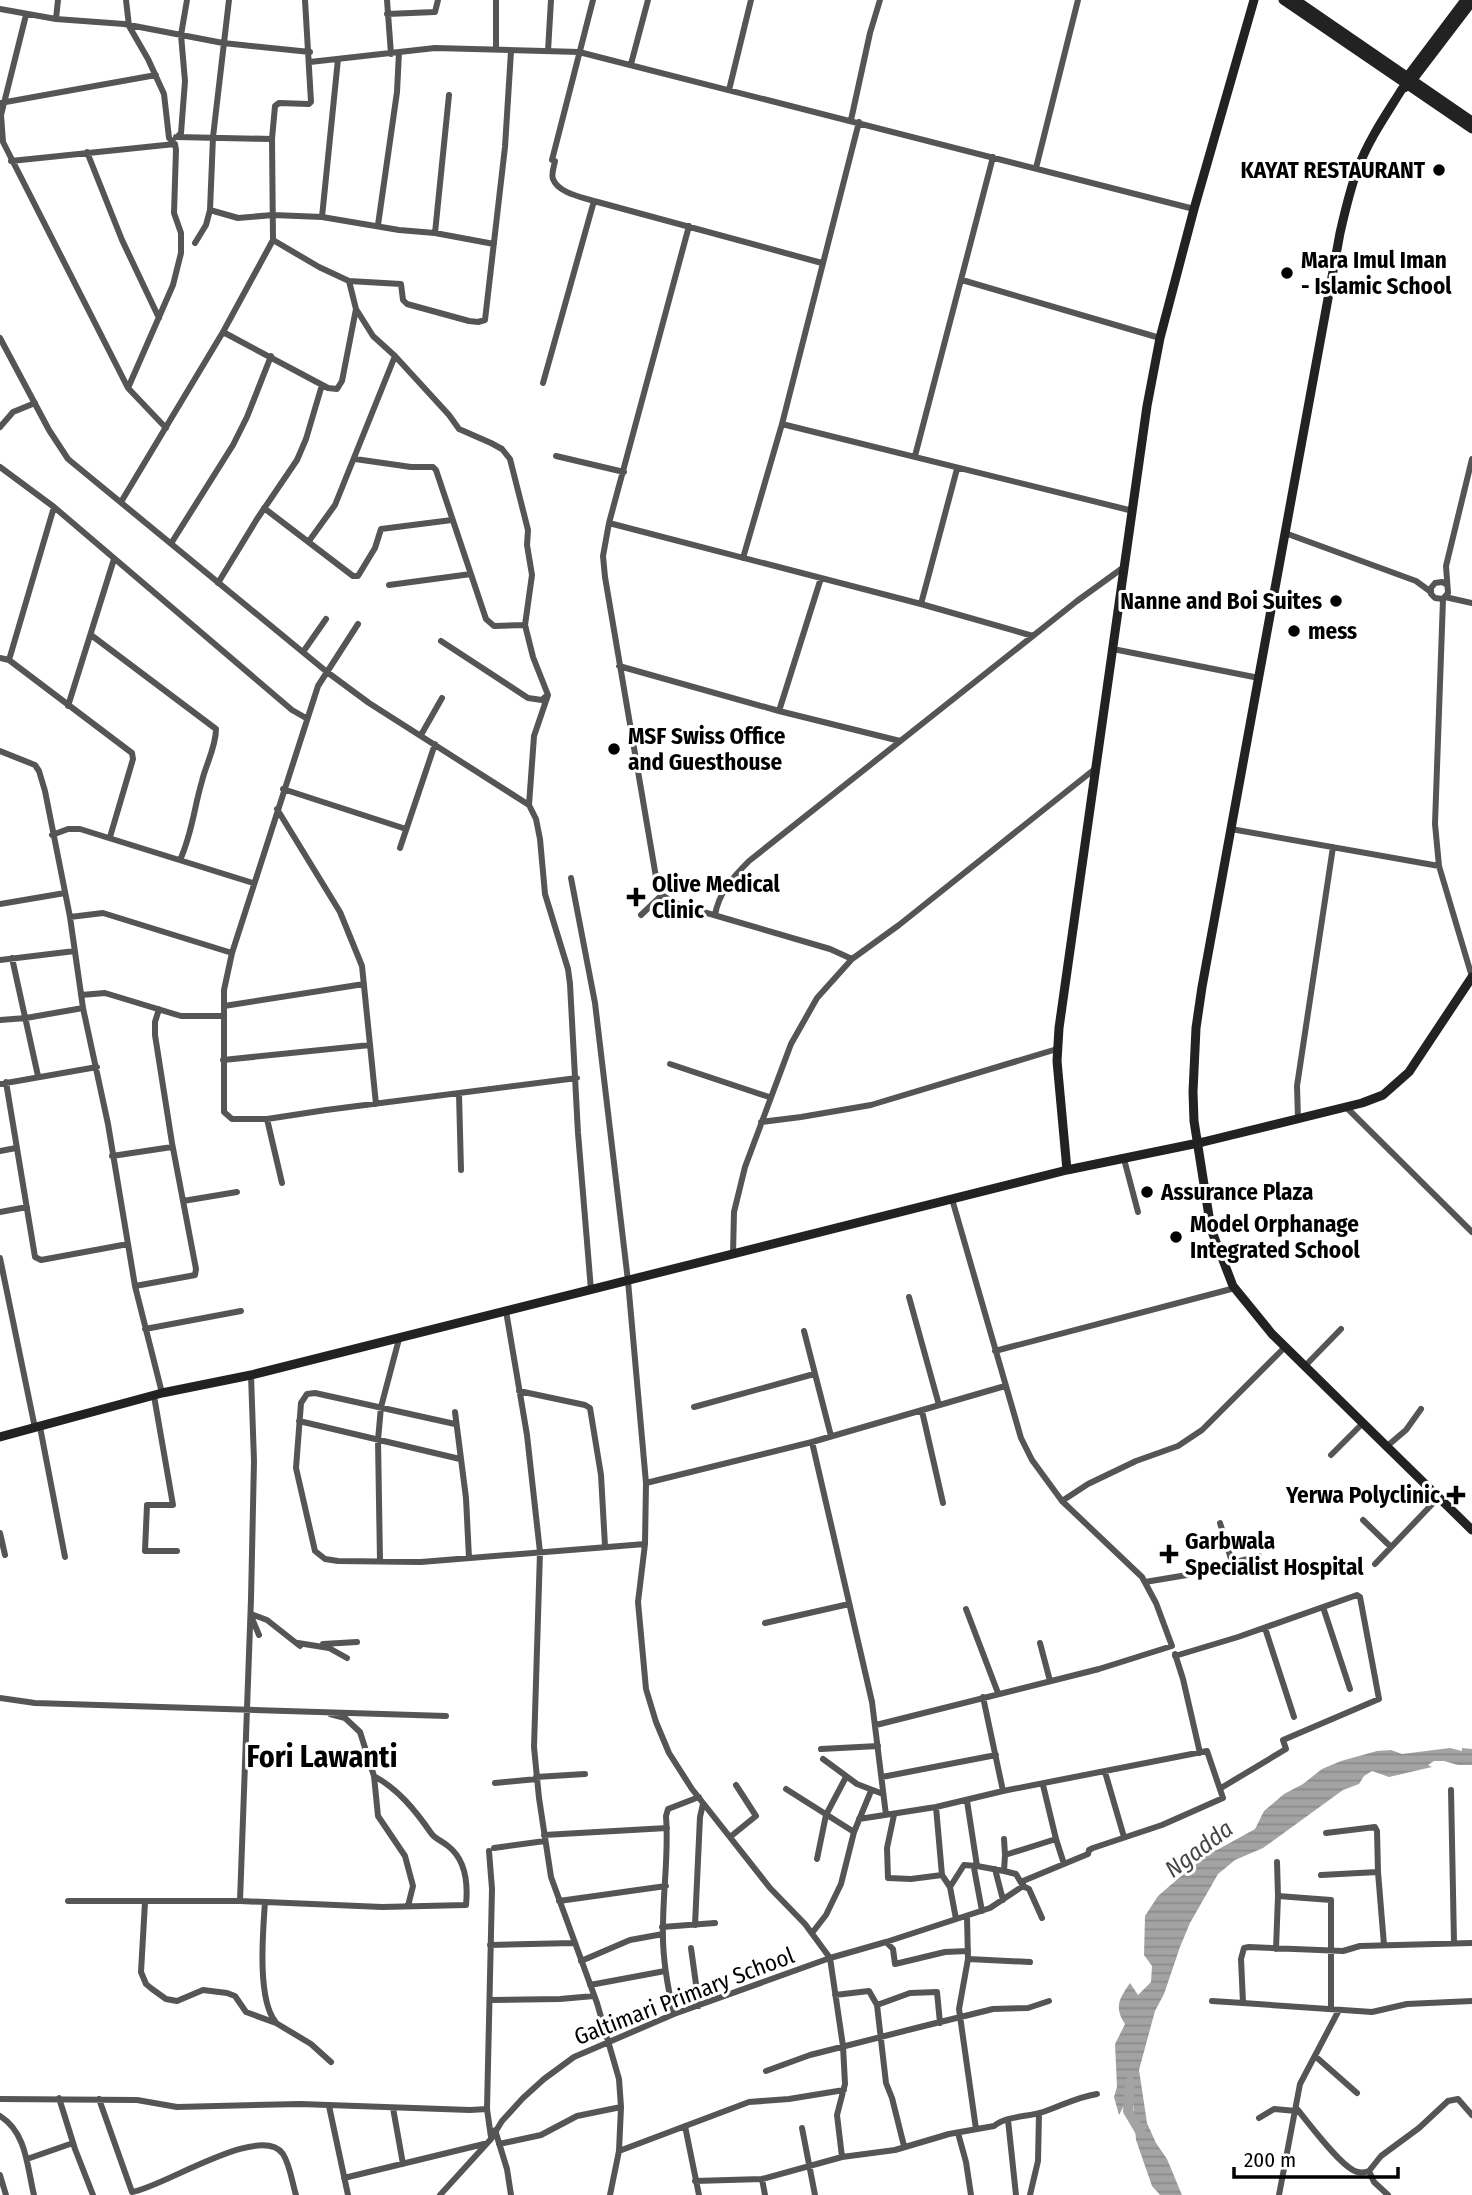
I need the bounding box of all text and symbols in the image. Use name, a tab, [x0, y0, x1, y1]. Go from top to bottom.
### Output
place label: KAYAT RESTAURANT	[1240, 156, 1426, 184]
marker: KAYAT RESTAURANT	[1431, 162, 1447, 178]
place label: Mara Imul Iman - Islamic School	[1301, 246, 1452, 300]
marker: Mara Imul Iman - Islamic School	[1279, 265, 1295, 281]
place label: Nanne and Boi Suites	[1120, 587, 1322, 615]
marker: Nanne and Boi Suites	[1328, 593, 1344, 609]
place label: mess	[1308, 617, 1357, 645]
marker: mess	[1286, 623, 1302, 639]
place label: MSF Swiss Office and Guesthouse	[628, 722, 786, 776]
marker: MSF Swiss Office and Guesthouse	[606, 741, 622, 757]
place label: Olive Medical Clinic	[652, 870, 781, 924]
marker: Olive Medical Clinic	[626, 887, 646, 907]
place label: Assurance Plaza	[1160, 1178, 1313, 1206]
marker: Assurance Plaza	[1139, 1184, 1155, 1200]
place label: Model Orphanage Integrated School	[1190, 1210, 1360, 1264]
marker: Model Orphanage Integrated School	[1168, 1229, 1184, 1245]
place label: Yerwa Polyclinic	[1285, 1481, 1440, 1509]
marker: Yerwa Polyclinic	[1446, 1485, 1466, 1505]
place label: Garbwala Specialist Hospital	[1185, 1527, 1364, 1581]
marker: Garbwala Specialist Hospital	[1159, 1544, 1179, 1564]
district label: Fori Lawanti	[247, 1739, 397, 1775]
water label: Ngadda	[1160, 1814, 1238, 1884]
street label: Galtimari Primary School	[570, 1941, 798, 2051]
scale bar	[1234, 2136, 1398, 2180]
text: 200 m	[1244, 2147, 1296, 2173]

